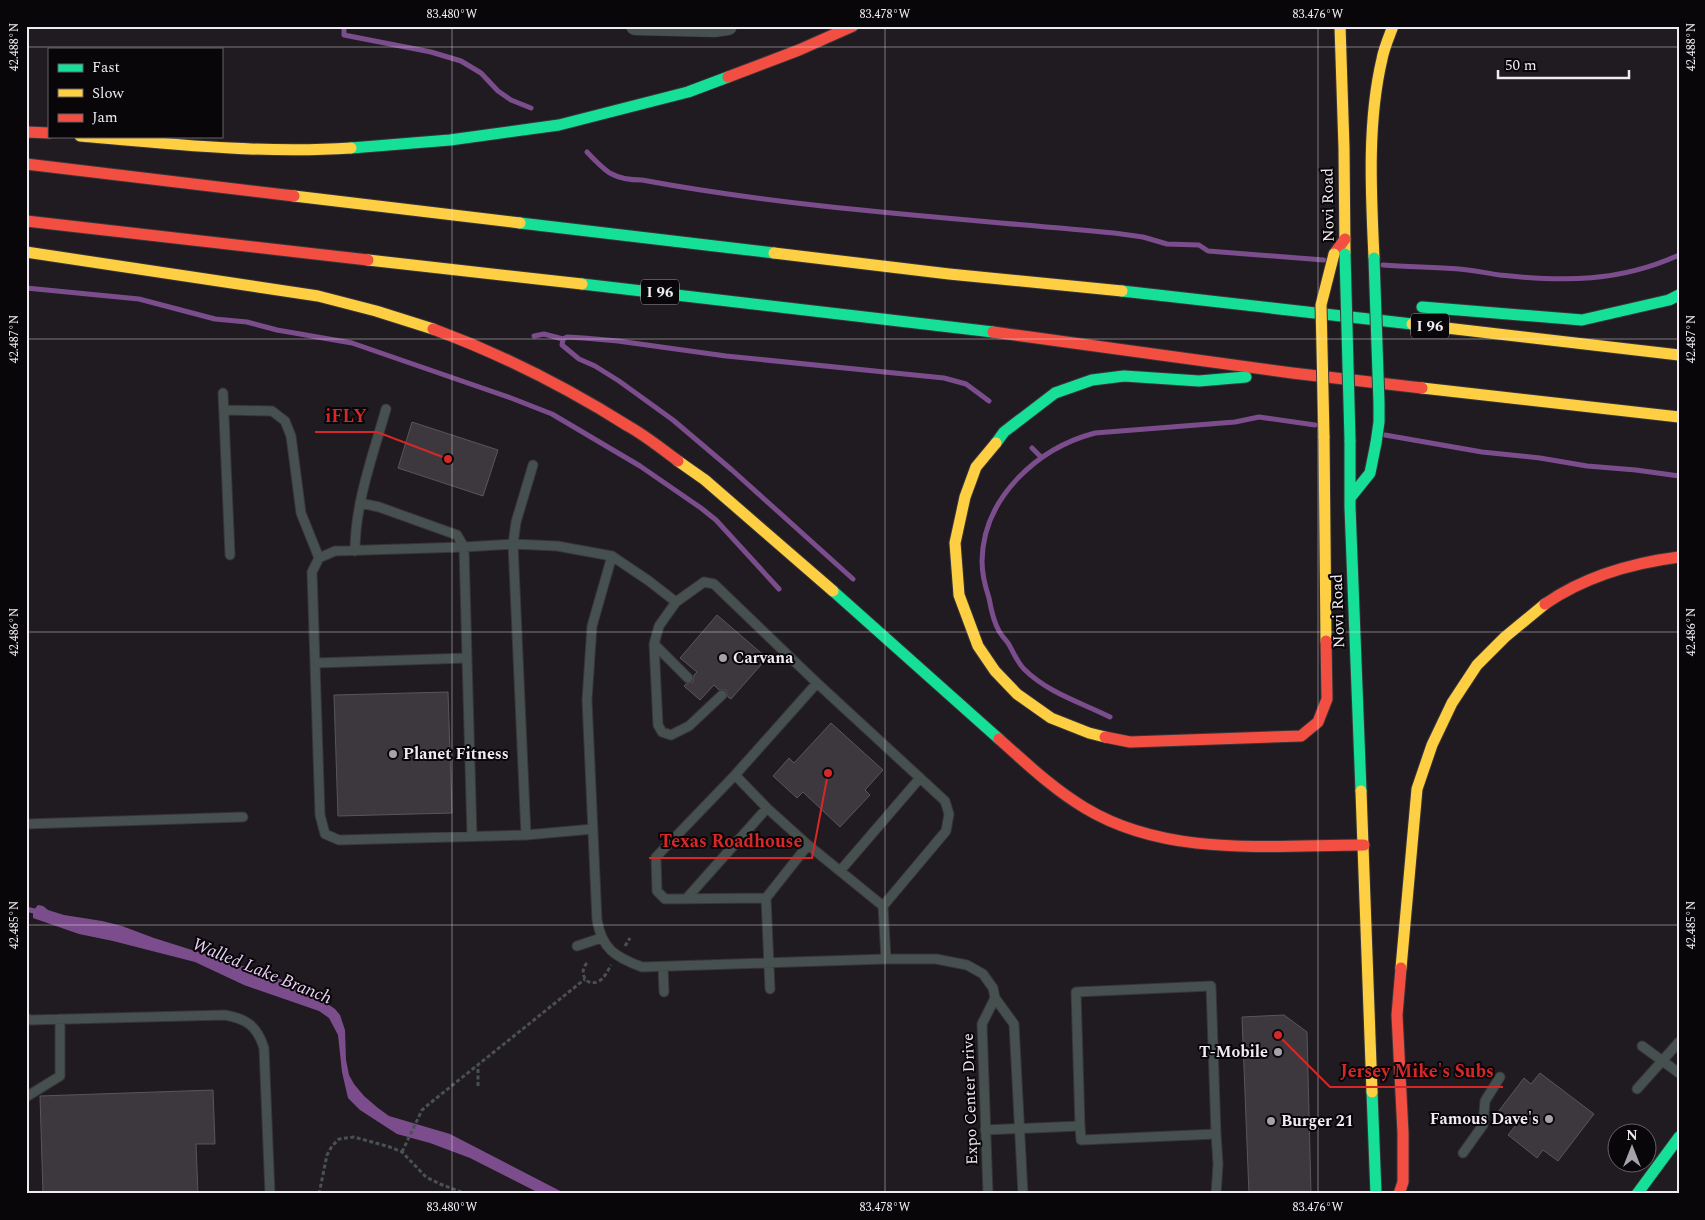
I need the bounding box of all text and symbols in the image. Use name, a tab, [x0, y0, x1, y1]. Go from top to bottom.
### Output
text: 83.480°W	[427, 5, 478, 24]
text: 83.478°W	[860, 5, 911, 24]
text: 83.476°W	[1293, 5, 1344, 24]
text: 42.488°N	[5, 23, 24, 71]
text: 42.488°N	[1682, 23, 1701, 71]
legend	[48, 48, 222, 138]
scale bar	[1498, 48, 1629, 80]
text: 50 m	[1505, 54, 1537, 77]
text: Fast	[92, 56, 120, 79]
text: Slow	[92, 82, 124, 105]
text: Jam	[92, 106, 118, 129]
street label: Novi Road	[1315, 168, 1341, 242]
road number: I 96	[641, 280, 679, 304]
road number: I 96	[1411, 314, 1449, 338]
text: 42.487°N	[5, 315, 24, 363]
text: 42.487°N	[1682, 315, 1701, 363]
callout: iFLY	[315, 399, 377, 432]
text: iFLY	[325, 403, 367, 430]
street label: Novi Road	[1325, 573, 1351, 648]
text: 42.486°N	[5, 608, 24, 656]
text: 42.486°N	[1682, 608, 1701, 656]
place label: Carvana	[733, 646, 794, 670]
marker: Carvana	[717, 652, 729, 664]
place label: Planet Fitness	[403, 742, 509, 766]
marker: Planet Fitness	[387, 748, 399, 760]
callout: Texas Roadhouse	[649, 825, 812, 858]
text: Texas Roadhouse	[660, 828, 802, 855]
text: 42.485°N	[5, 901, 24, 949]
text: 42.485°N	[1682, 901, 1701, 949]
water label: Walled Lake Branch	[188, 931, 336, 1011]
street label: Expo Center Drive	[956, 1033, 984, 1165]
place label: T-Mobile	[1199, 1040, 1268, 1064]
marker: T-Mobile	[1272, 1046, 1284, 1058]
callout: Jersey Mike's Subs	[1330, 1054, 1503, 1087]
text: Jersey Mike's Subs	[1340, 1058, 1494, 1085]
place label: Famous Dave's	[1430, 1107, 1539, 1131]
place label: Burger 21	[1281, 1109, 1354, 1133]
marker: Famous Dave's	[1543, 1113, 1555, 1125]
marker: Burger 21	[1265, 1115, 1277, 1127]
north arrow	[1608, 1122, 1658, 1172]
text: N	[1626, 1125, 1638, 1146]
text: 83.480°W	[427, 1198, 478, 1217]
text: 83.478°W	[860, 1198, 911, 1217]
text: 83.476°W	[1293, 1198, 1344, 1217]

